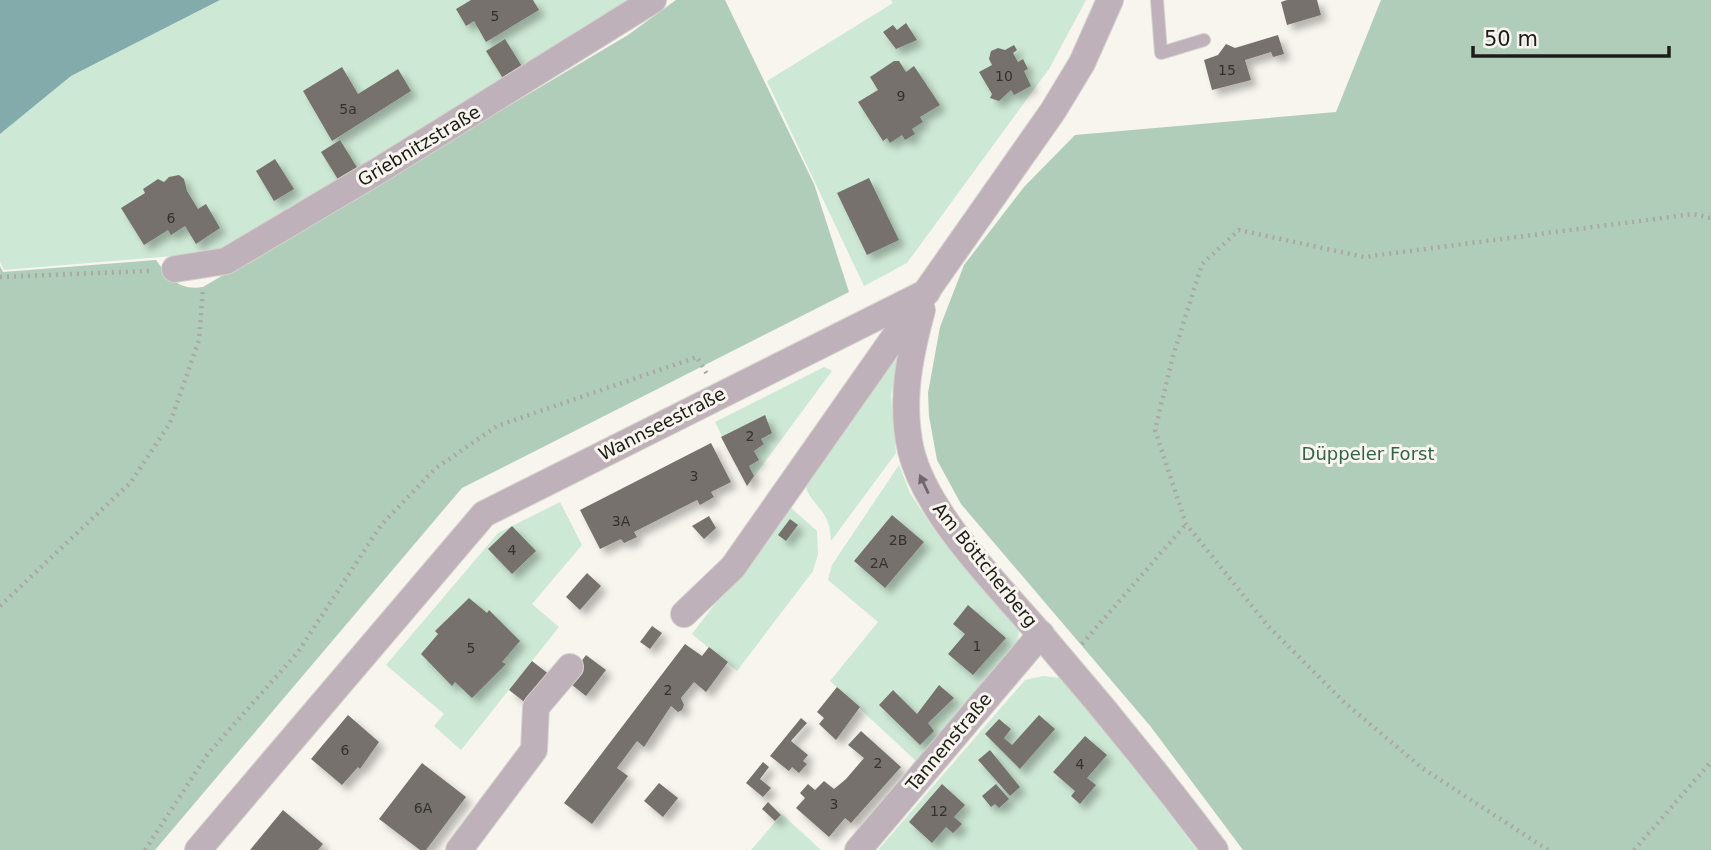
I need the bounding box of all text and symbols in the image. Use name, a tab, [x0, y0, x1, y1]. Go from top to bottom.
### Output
house number: 5	[491, 8, 499, 24]
scale bar	[1473, 14, 1669, 58]
text: 50 m	[1484, 27, 1538, 51]
house number: 15	[1218, 62, 1236, 78]
house number: 10	[995, 68, 1013, 84]
house number: 9	[897, 88, 905, 104]
house number: 5a	[339, 101, 357, 117]
street label: Griebnitzstraße	[354, 101, 484, 190]
house number: 6	[167, 210, 176, 226]
street label: Wannseestraße	[595, 383, 729, 465]
house number: 2	[746, 428, 754, 444]
park label: Düppeler Forst	[1302, 443, 1434, 464]
house number: 3	[690, 468, 698, 484]
one-way arrow	[918, 473, 929, 494]
street label: Am Böttcherberg	[929, 498, 1042, 631]
house number: 3A	[612, 513, 631, 529]
house number: 2B	[889, 532, 907, 548]
house number: 4	[508, 542, 517, 558]
house number: 2A	[870, 555, 889, 571]
house number: 1	[973, 638, 981, 654]
house number: 5	[467, 640, 475, 656]
house number: 2	[664, 682, 672, 698]
street label: Tannenstraße	[901, 688, 996, 796]
house number: 6	[341, 742, 350, 758]
house number: 2	[874, 755, 882, 771]
house number: 4	[1076, 756, 1085, 772]
house number: 3	[830, 796, 838, 812]
house number: 6A	[414, 800, 433, 816]
house number: 12	[930, 803, 948, 819]

